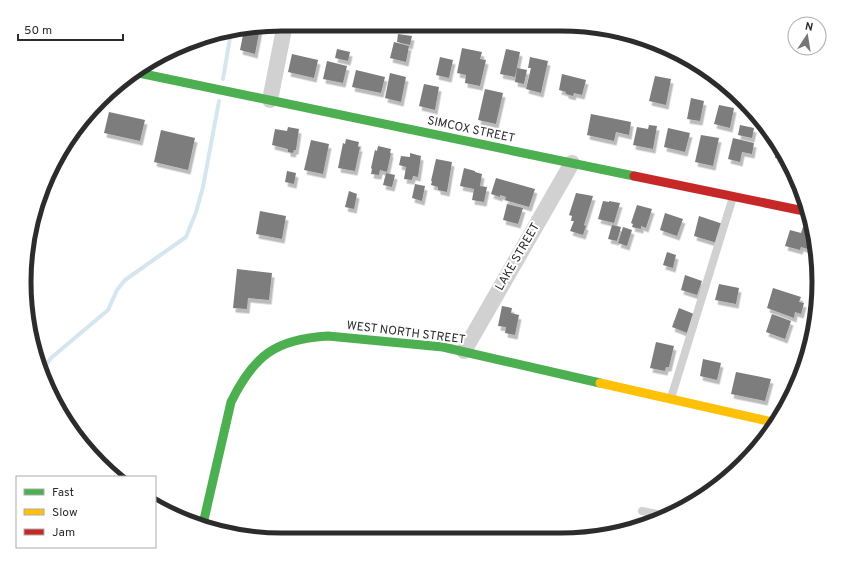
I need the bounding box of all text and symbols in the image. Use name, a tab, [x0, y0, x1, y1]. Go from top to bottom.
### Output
scale bar	[18, 16, 123, 42]
north arrow	[787, 16, 827, 56]
text: N	[804, 20, 814, 35]
text: 50 m	[24, 23, 52, 39]
street label: SIMCOX STREET	[426, 113, 516, 147]
street label: LAKE STREET	[492, 220, 544, 294]
street label: WEST NORTH STREET	[346, 318, 466, 348]
legend	[16, 476, 156, 548]
text: Fast	[52, 485, 74, 501]
text: Slow	[52, 505, 78, 521]
text: Jam	[52, 525, 75, 541]

